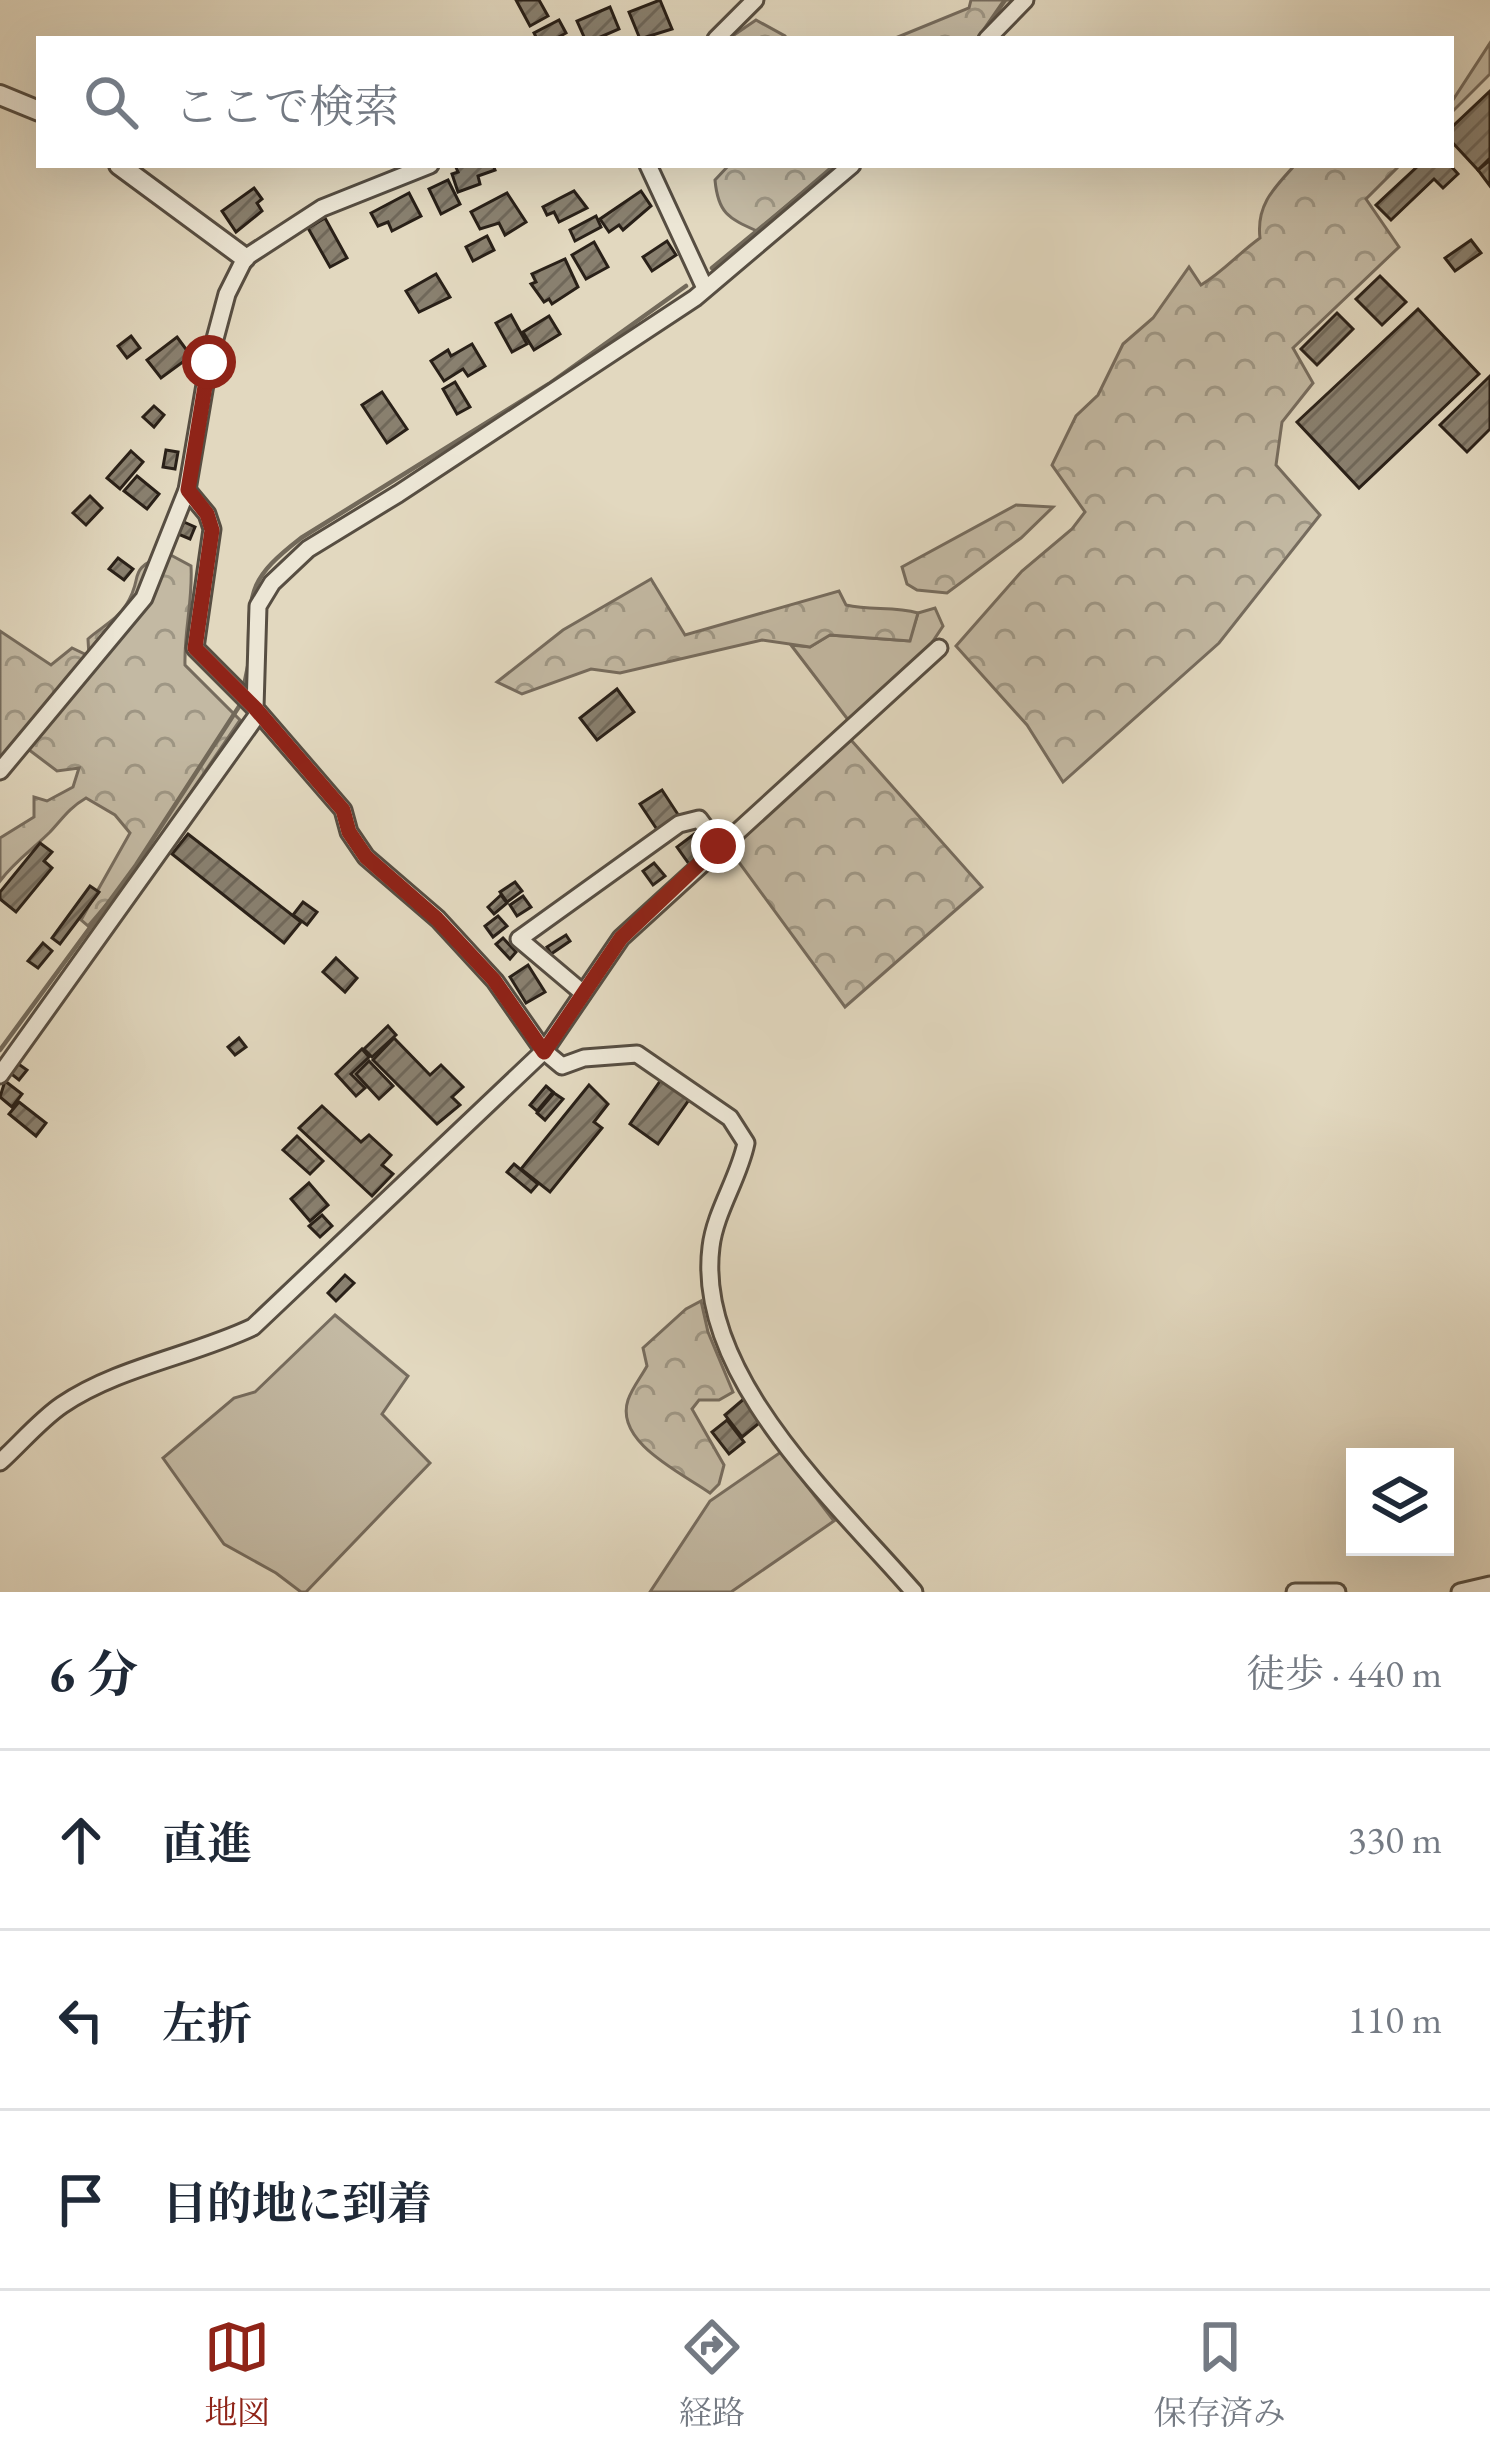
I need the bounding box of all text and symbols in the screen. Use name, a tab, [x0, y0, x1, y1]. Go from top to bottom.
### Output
search box	[36, 36, 1454, 168]
icon: search	[78, 69, 144, 135]
text: ここで検索	[174, 77, 399, 135]
route start	[182, 335, 236, 389]
route end	[691, 819, 745, 873]
map controls	[1346, 1448, 1454, 1556]
button: layers	[1346, 1448, 1454, 1556]
text: 6 分	[48, 1641, 138, 1707]
text: 徒歩 · 440 m	[1246, 1648, 1442, 1699]
icon: ahead	[48, 1807, 114, 1873]
text: 直進	[162, 1814, 252, 1872]
text: 330 m	[1348, 1814, 1442, 1865]
icon: left	[48, 1987, 114, 2053]
text: 左折	[162, 1994, 252, 2052]
text: 110 m	[1348, 1994, 1442, 2045]
icon: arrive	[48, 2167, 114, 2233]
text: 目的地に到着	[162, 2174, 432, 2232]
tab: 地図	[204, 2314, 270, 2434]
tab: 経路	[679, 2314, 745, 2434]
tab: 保存済み	[1154, 2314, 1286, 2434]

